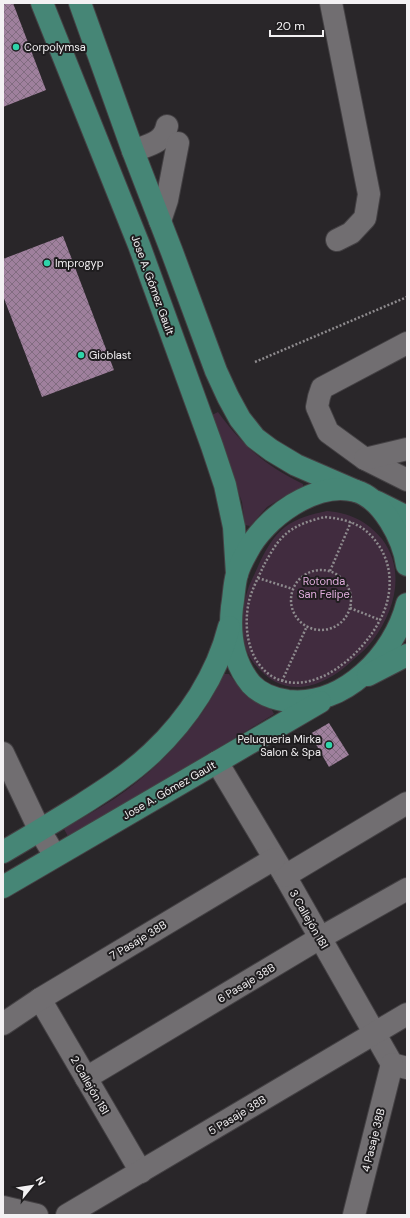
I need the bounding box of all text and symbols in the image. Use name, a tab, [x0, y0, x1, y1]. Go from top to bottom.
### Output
scale bar	[270, 12, 323, 38]
text: 20 m	[276, 18, 305, 34]
place label: Corpolymsa	[24, 40, 86, 54]
marker: Corpolymsa	[11, 42, 21, 52]
street label: Jose A. Gómez Gault	[128, 233, 178, 337]
place label: Improgyp	[55, 256, 104, 270]
marker: Improgyp	[42, 258, 52, 268]
place label: Gioblast	[89, 348, 131, 362]
marker: Gioblast	[76, 350, 86, 360]
park label: Rotonda San Felipe	[298, 574, 350, 601]
place label: Peluqueria Mirka Salon & Spa	[237, 732, 321, 759]
marker: Peluqueria Mirka Salon & Spa	[324, 740, 334, 750]
street label: Jose A. Gómez Gault	[120, 758, 218, 822]
street label: 3 Callejón 18I	[287, 887, 331, 951]
street label: 7 Pasaje 38B	[107, 917, 169, 963]
street label: 6 Pasaje 38B	[214, 960, 278, 1006]
street label: 2 Callejón 18I	[68, 1053, 112, 1117]
street label: 5 Pasaje 38B	[206, 1092, 269, 1138]
street label: 4 Pasaje 38B	[358, 1106, 388, 1173]
north arrow	[12, 1166, 52, 1206]
text: N	[33, 1174, 49, 1188]

